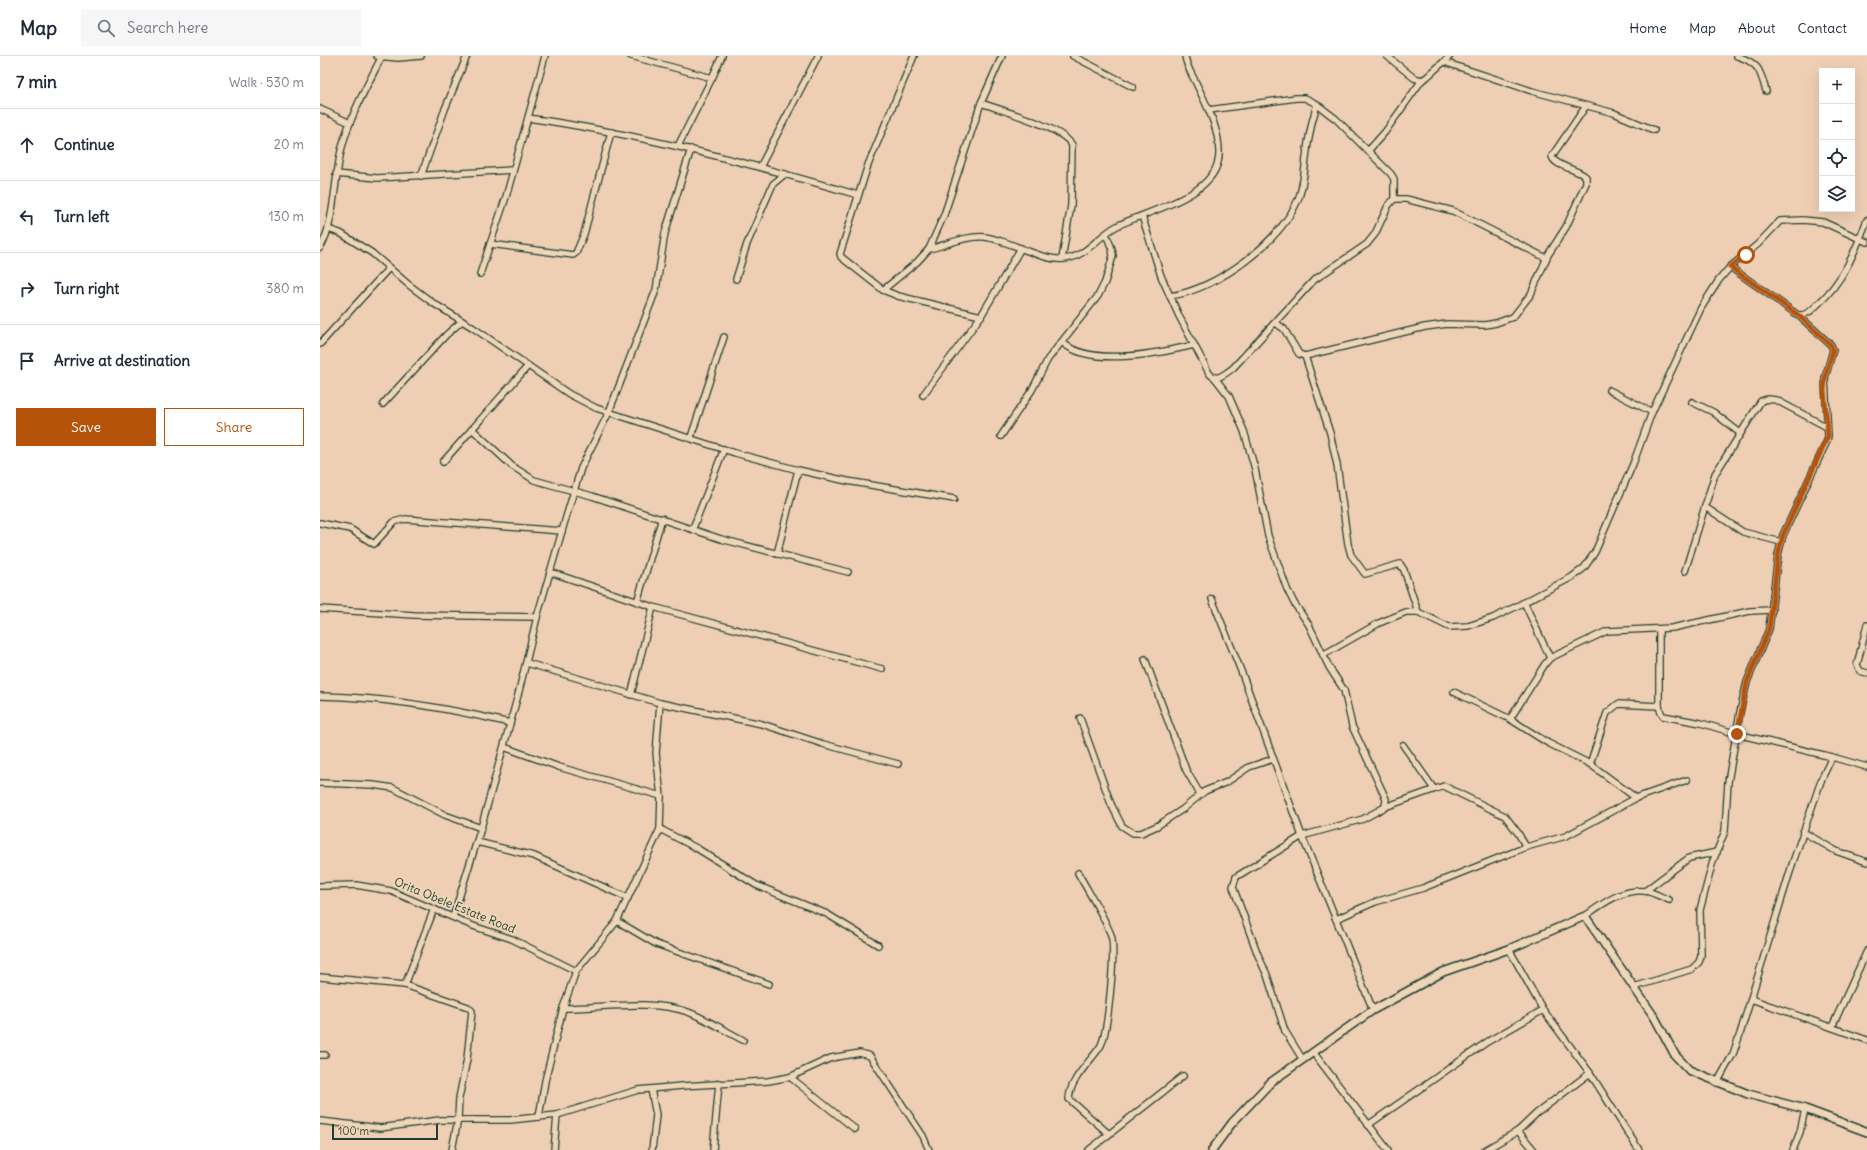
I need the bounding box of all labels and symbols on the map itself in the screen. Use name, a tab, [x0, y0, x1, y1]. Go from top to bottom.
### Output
route start	[1737, 246, 1755, 264]
route end	[1728, 725, 1746, 743]
street label: Orita Obele Estate Road	[392, 874, 518, 936]
scale bar	[332, 1122, 438, 1141]

